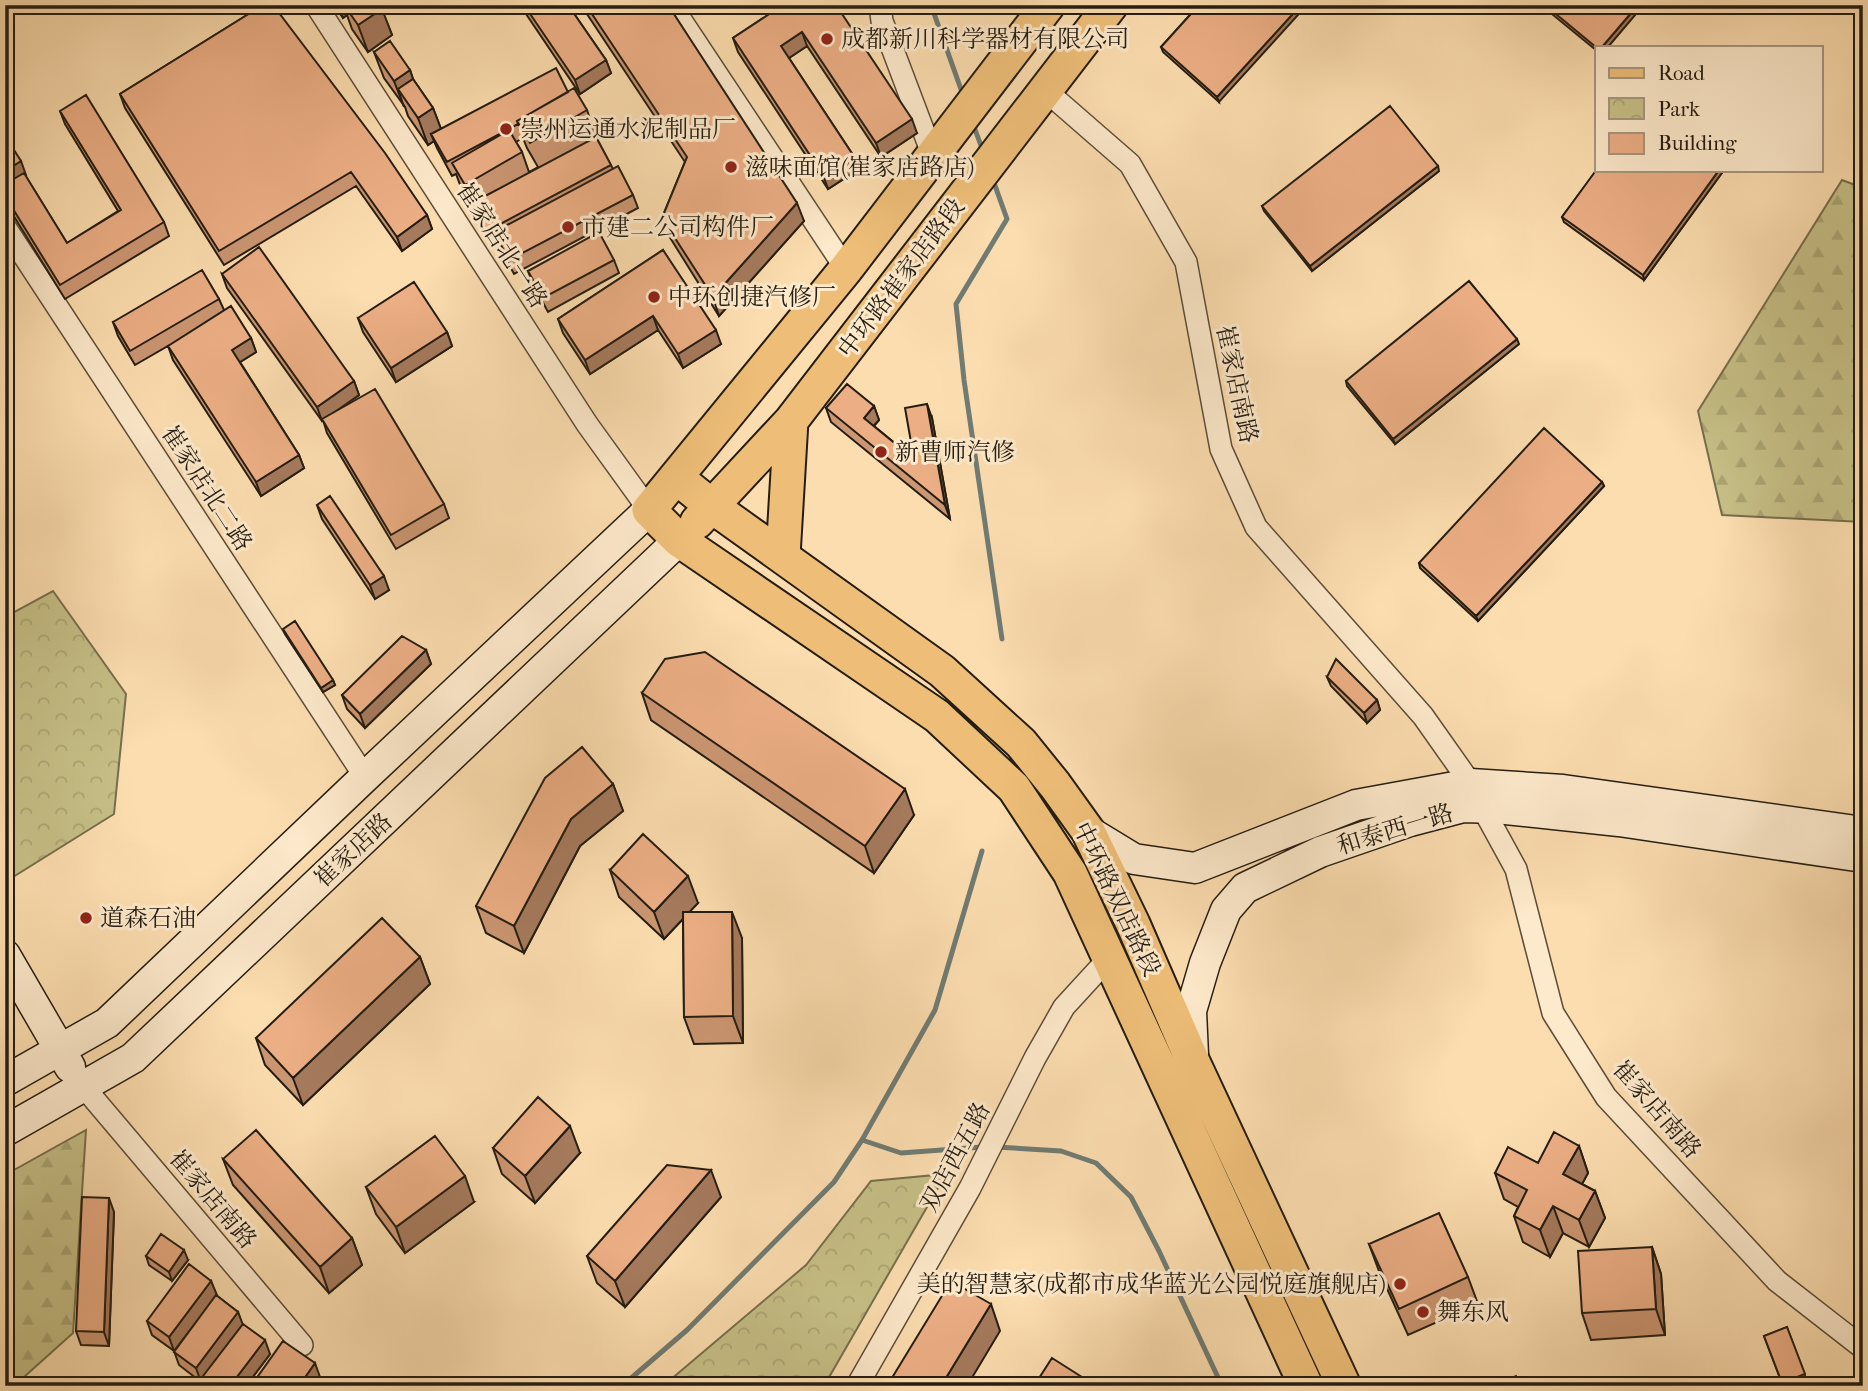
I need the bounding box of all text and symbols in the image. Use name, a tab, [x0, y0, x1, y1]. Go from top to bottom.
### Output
place label: 成都新川科学器材有限公司	[841, 25, 1129, 53]
marker: 成都新川科学器材有限公司	[819, 31, 835, 47]
legend	[1595, 46, 1822, 172]
text: Road	[1658, 61, 1705, 85]
text: Park	[1658, 97, 1700, 121]
place label: 崇州运通水泥制品厂	[520, 115, 736, 143]
marker: 崇州运通水泥制品厂	[498, 121, 514, 137]
text: Building	[1658, 131, 1737, 155]
place label: 滋味面馆(崔家店路店)	[745, 153, 974, 181]
marker: 滋味面馆(崔家店路店)	[723, 159, 739, 175]
street label: 崔家店北一路	[451, 177, 553, 313]
street label: 中环路崔家店路段	[832, 193, 970, 363]
place label: 市建二公司构件厂	[582, 213, 774, 241]
marker: 市建二公司构件厂	[560, 219, 576, 235]
place label: 中环创捷汽修厂	[668, 283, 836, 311]
marker: 中环创捷汽修厂	[646, 289, 662, 305]
street label: 崔家店南路	[1211, 322, 1263, 446]
street label: 崔家店北二路	[156, 420, 258, 556]
place label: 新曹师汽修	[895, 438, 1015, 466]
marker: 新曹师汽修	[873, 444, 889, 460]
street label: 和泰西一路	[1334, 798, 1456, 860]
street label: 崔家店路	[308, 807, 398, 893]
street label: 中环路双店路段	[1068, 817, 1166, 981]
place label: 道森石油	[100, 904, 196, 932]
marker: 道森石油	[78, 910, 94, 926]
street label: 崔家店南路	[1607, 1055, 1707, 1163]
street label: 双店西五路	[914, 1097, 996, 1217]
street label: 崔家店南路	[164, 1144, 262, 1254]
place label: 美的智慧家(成都市成华蓝光公园悦庭旗舰店)	[917, 1270, 1386, 1298]
marker: 美的智慧家(成都市成华蓝光公园悦庭旗舰店)	[1392, 1276, 1408, 1292]
place label: 舞东风	[1437, 1298, 1509, 1326]
marker: 舞东风	[1415, 1304, 1431, 1320]

